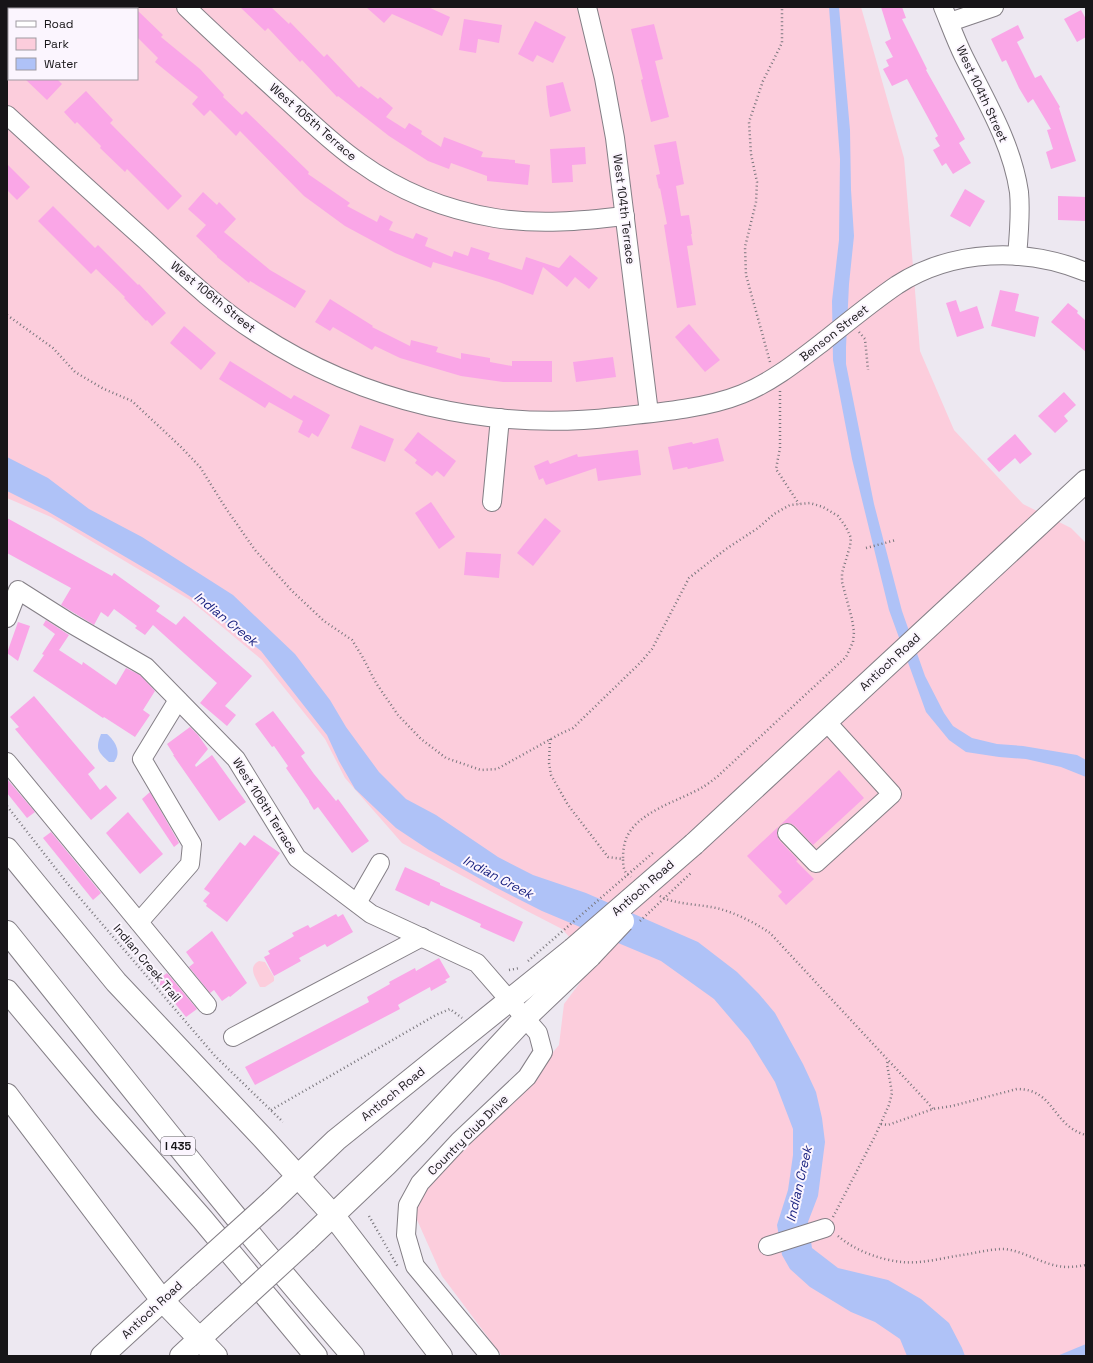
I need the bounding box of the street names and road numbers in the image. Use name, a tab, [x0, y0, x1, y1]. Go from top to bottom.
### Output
street label: West 104th Street	[953, 43, 1011, 145]
street label: West 105th Terrace	[266, 80, 360, 164]
street label: West 104th Terrace	[609, 153, 639, 265]
street label: West 106th Street	[167, 258, 259, 336]
street label: Benson Street	[796, 301, 872, 365]
street label: Antioch Road	[856, 630, 924, 694]
street label: West 106th Terrace	[229, 755, 301, 857]
street label: Antioch Road	[608, 856, 678, 920]
street label: Indian Creek Trail	[110, 921, 184, 1005]
street label: Antioch Road	[358, 1063, 428, 1125]
street label: Country Club Drive	[424, 1091, 512, 1179]
road number: I 435	[161, 1137, 195, 1155]
street label: Antioch Road	[118, 1278, 186, 1342]

